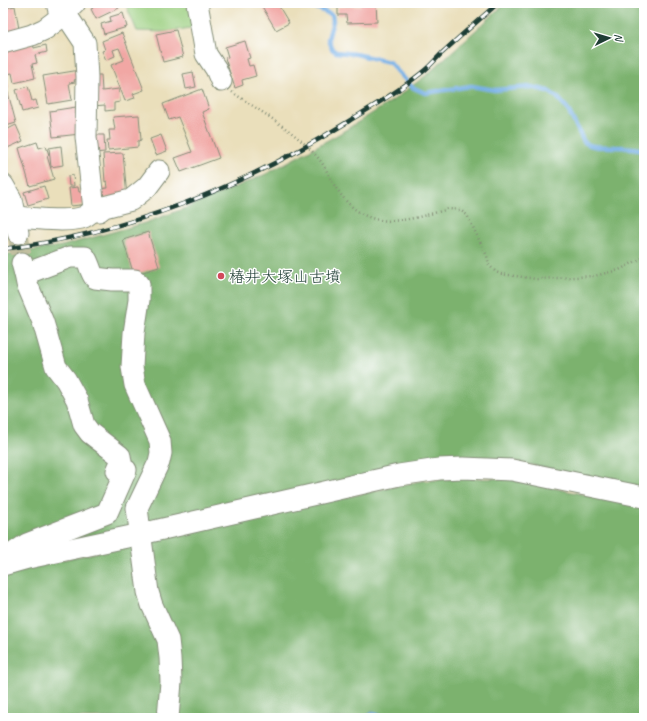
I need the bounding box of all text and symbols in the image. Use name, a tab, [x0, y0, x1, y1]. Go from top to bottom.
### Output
north arrow	[589, 18, 629, 58]
text: N	[612, 33, 626, 43]
place label: 椿井大塚山古墳	[229, 267, 341, 287]
marker: 椿井大塚山古墳	[216, 271, 226, 281]

